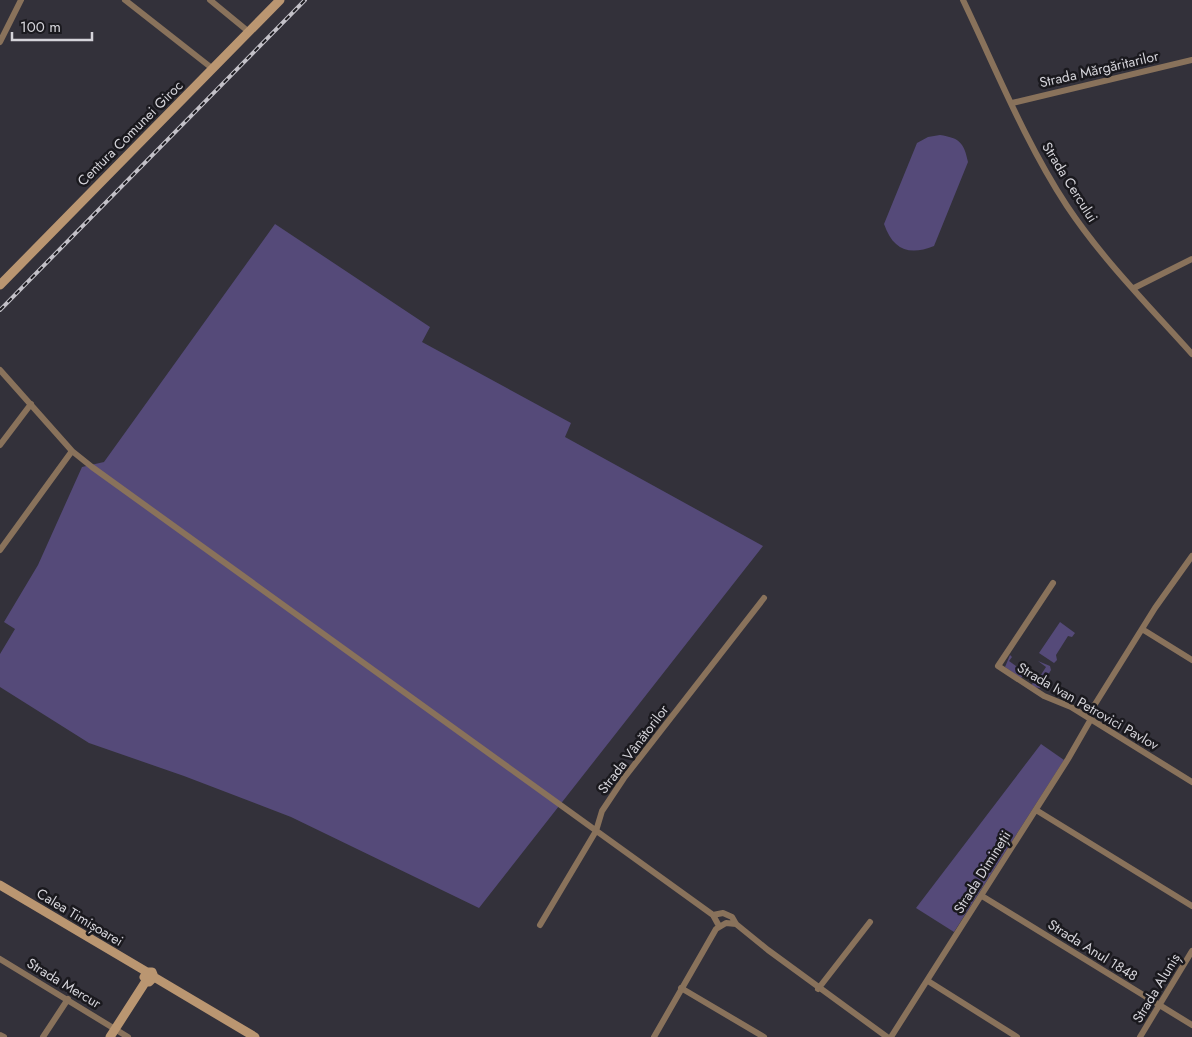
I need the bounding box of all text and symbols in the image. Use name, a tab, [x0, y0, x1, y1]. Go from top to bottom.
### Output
scale bar	[12, 10, 92, 42]
text: 100 m	[20, 16, 61, 38]
street label: Strada Mărgăritarilor	[1037, 46, 1161, 92]
street label: Centura Comunei Giroc	[73, 76, 187, 190]
street label: Strada Cercului	[1037, 138, 1103, 226]
street label: Strada Ivan Petrovici Pavlov	[1014, 657, 1163, 755]
street label: Strada Vânătorilor	[593, 700, 673, 798]
street label: Strada Dimineții	[949, 827, 1016, 918]
street label: Calea Timișoarei	[32, 883, 127, 952]
street label: Strada Anul 1848	[1044, 914, 1142, 986]
street label: Strada Aluniș	[1127, 949, 1186, 1027]
street label: Strada Mercur	[23, 953, 105, 1013]

